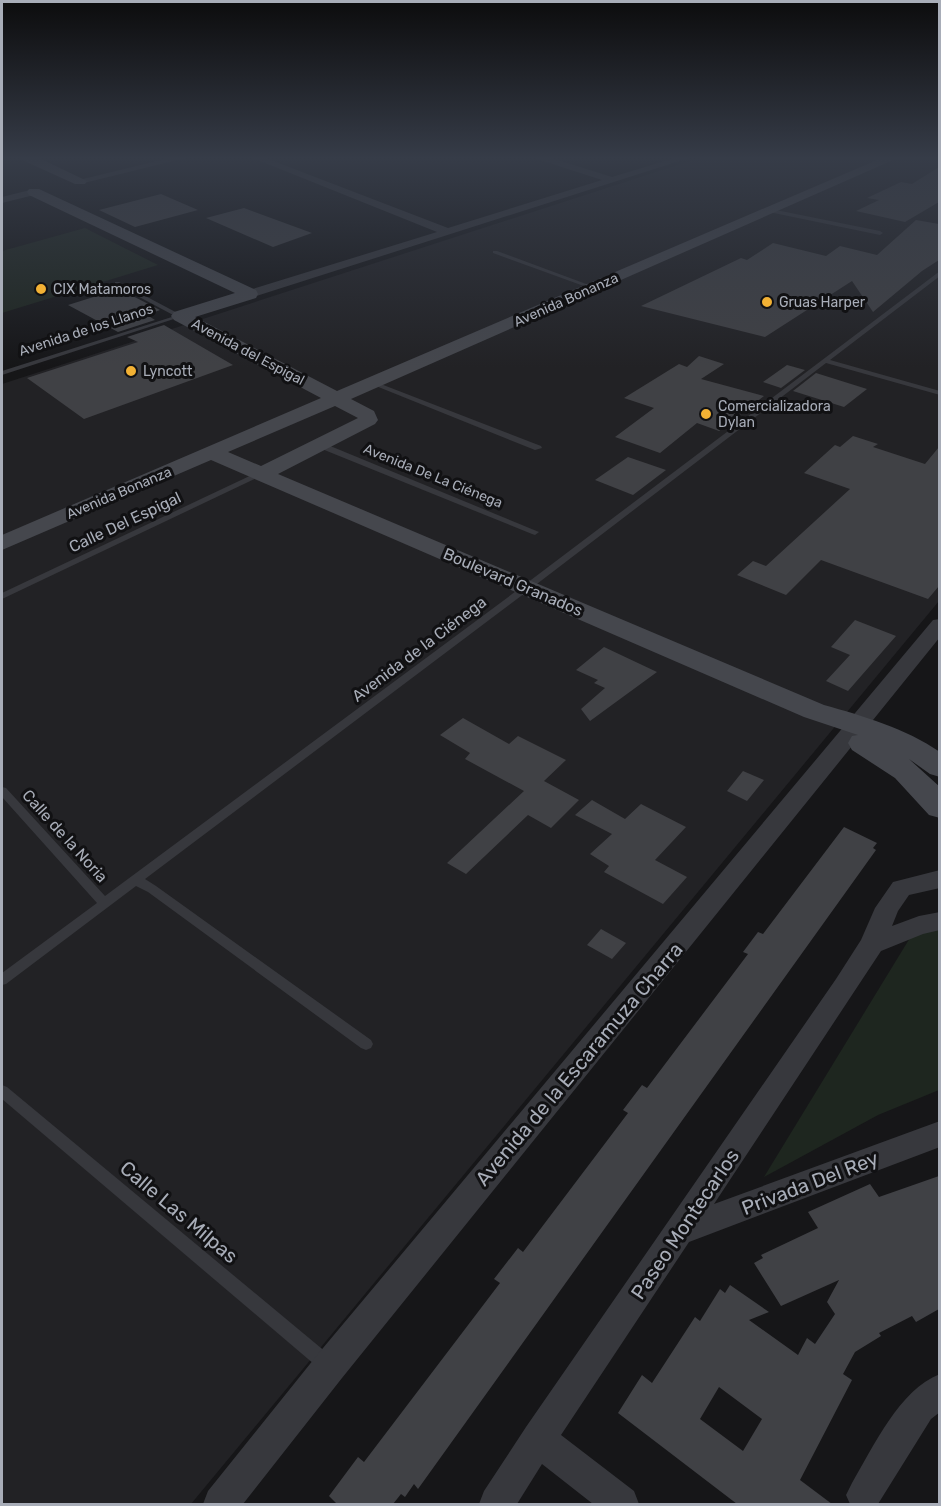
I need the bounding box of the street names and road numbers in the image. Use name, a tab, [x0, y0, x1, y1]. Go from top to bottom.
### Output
street label: Avenida Bonanza	[511, 269, 621, 331]
street label: Avenida de los Llanos	[17, 300, 155, 360]
street label: Avenida del Espigal	[189, 315, 307, 389]
street label: Avenida De La Ciénega	[361, 440, 505, 512]
street label: Avenida Bonanza	[64, 463, 174, 523]
street label: Calle Del Espigal	[66, 488, 184, 556]
street label: Boulevard Granados	[440, 544, 586, 620]
street label: Avenida de la Ciénega	[348, 592, 490, 706]
street label: Calle de la Noria	[18, 786, 112, 886]
street label: Avenida de la Escaramuza Charra	[470, 938, 688, 1190]
street label: Paseo Montecarlos	[626, 1144, 744, 1304]
street label: Privada Del Rey	[738, 1146, 882, 1220]
street label: Calle Las Milpas	[115, 1156, 243, 1268]

